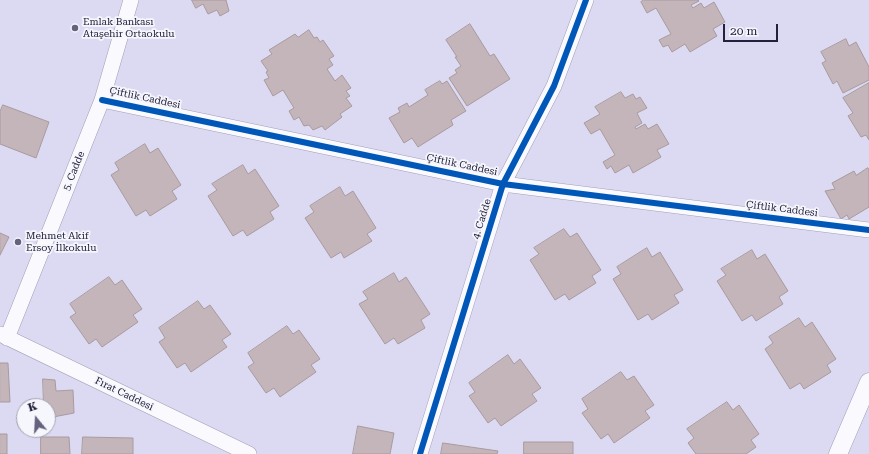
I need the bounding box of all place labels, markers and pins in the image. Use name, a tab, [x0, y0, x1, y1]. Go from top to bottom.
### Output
place label: Emlak Bankası Ataşehir Ortaokulu	[83, 16, 175, 40]
marker: Emlak Bankası Ataşehir Ortaokulu	[70, 23, 80, 33]
place label: Mehmet Akif Ersoy İlkokulu	[26, 230, 96, 254]
marker: Mehmet Akif Ersoy İlkokulu	[13, 237, 23, 247]

